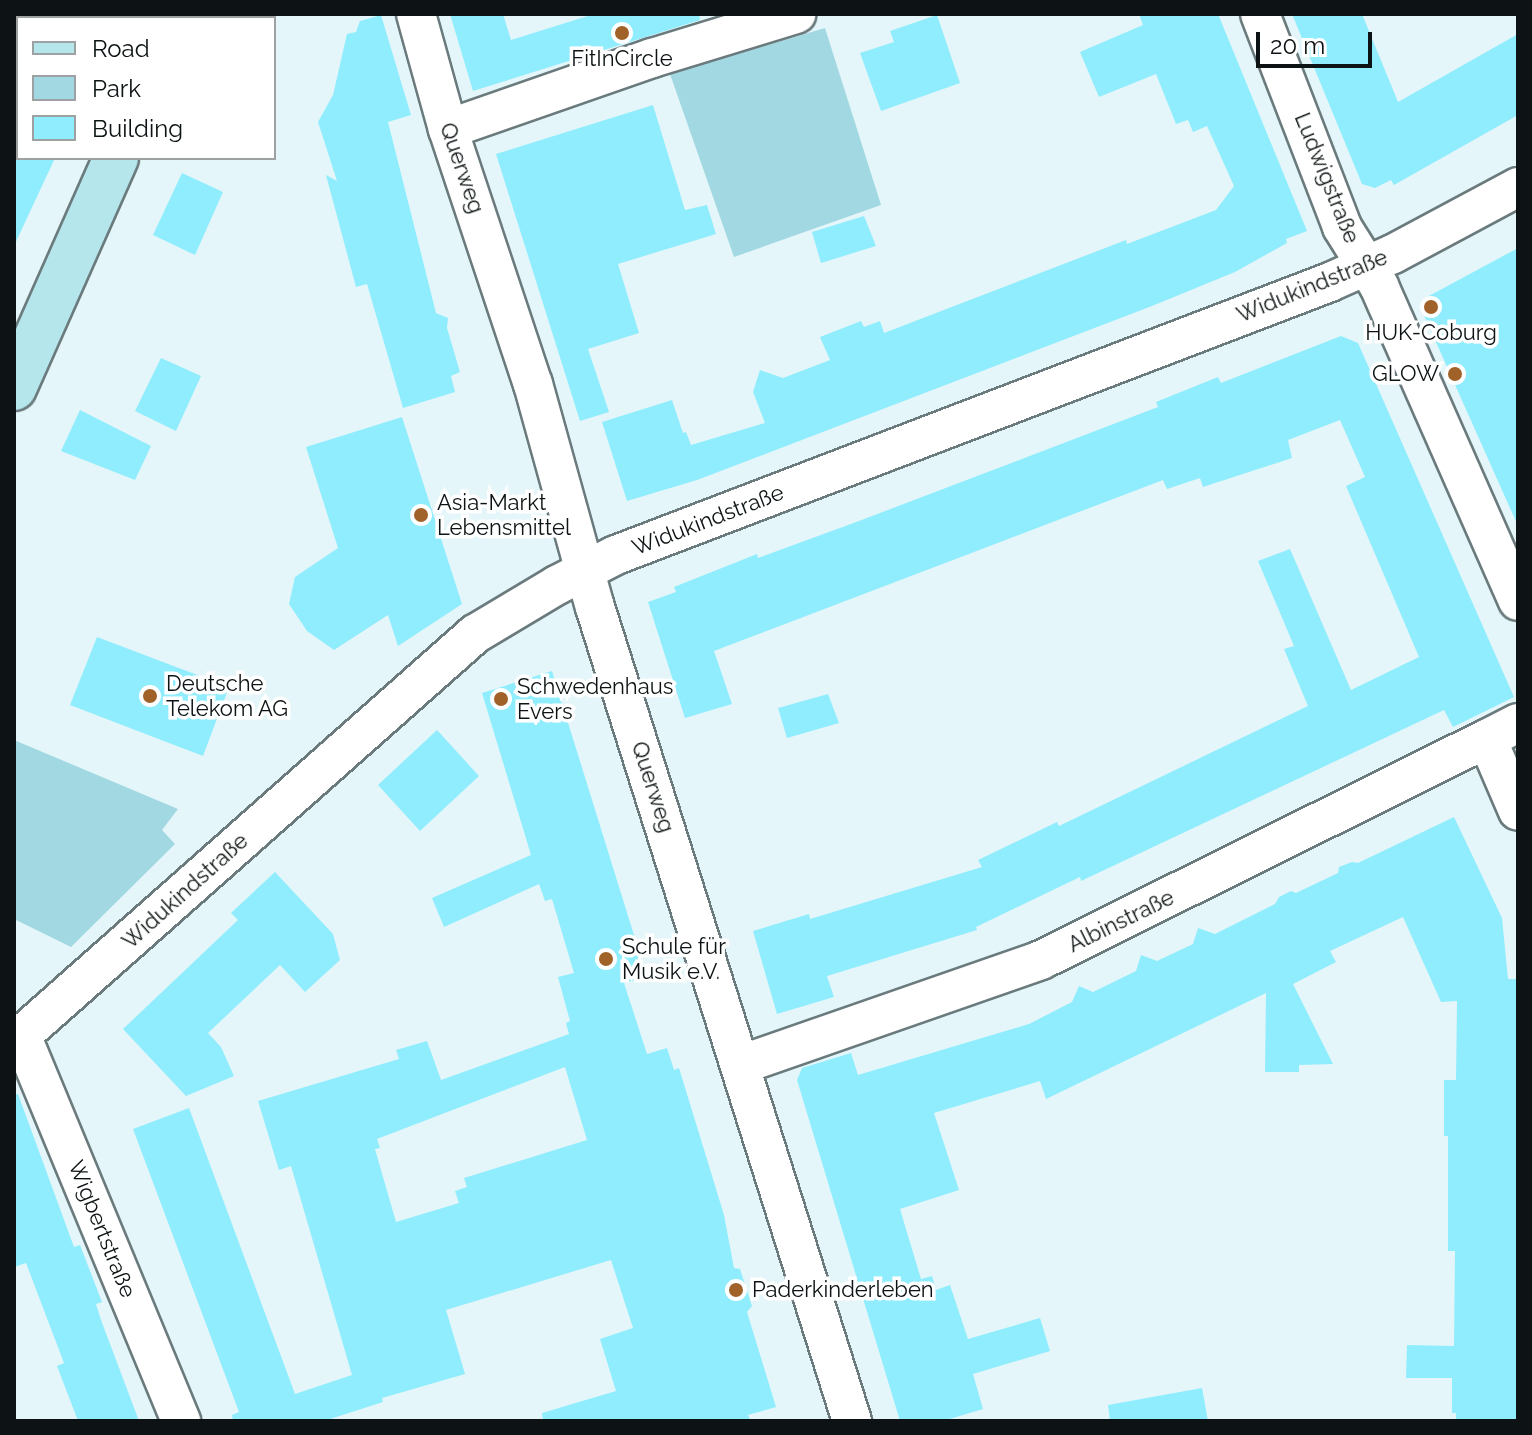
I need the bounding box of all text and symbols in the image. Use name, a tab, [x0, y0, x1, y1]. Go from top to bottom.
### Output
legend	[16, 16, 276, 160]
scale bar	[1260, 16, 1376, 66]
marker: FitInCircle	[613, 24, 631, 42]
text: 20 m	[1270, 31, 1325, 60]
text: Road	[92, 34, 150, 63]
place label: FitInCircle	[571, 46, 673, 72]
text: Park	[92, 74, 141, 103]
street label: Ludwigstraße	[1289, 109, 1365, 247]
text: Building	[92, 114, 183, 143]
street label: Querweg	[434, 119, 490, 217]
street label: Widukindstraße	[1233, 244, 1391, 328]
marker: HUK-Coburg	[1422, 298, 1440, 316]
place label: HUK-Coburg	[1365, 320, 1497, 346]
place label: GLOW	[1372, 361, 1439, 387]
marker: GLOW	[1446, 365, 1464, 383]
street label: Widukindstraße	[628, 479, 788, 561]
place label: Asia-Markt Lebensmittel	[437, 489, 571, 540]
marker: Asia-Markt Lebensmittel	[412, 506, 430, 524]
place label: Deutsche Telekom AG	[166, 670, 289, 722]
place label: Schwedenhaus Evers	[517, 673, 673, 724]
marker: Deutsche Telekom AG	[141, 687, 159, 705]
marker: Schwedenhaus Evers	[492, 690, 510, 708]
street label: Querweg	[626, 738, 680, 836]
street label: Widukindstraße	[117, 828, 253, 954]
street label: Albinstraße	[1064, 884, 1178, 958]
place label: Schule für Musik e.V.	[622, 933, 726, 984]
marker: Schule für Musik e.V.	[597, 950, 615, 968]
street label: Wigbertstraße	[62, 1157, 142, 1301]
place label: Paderkinderleben	[752, 1277, 934, 1303]
marker: Paderkinderleben	[727, 1281, 745, 1299]

